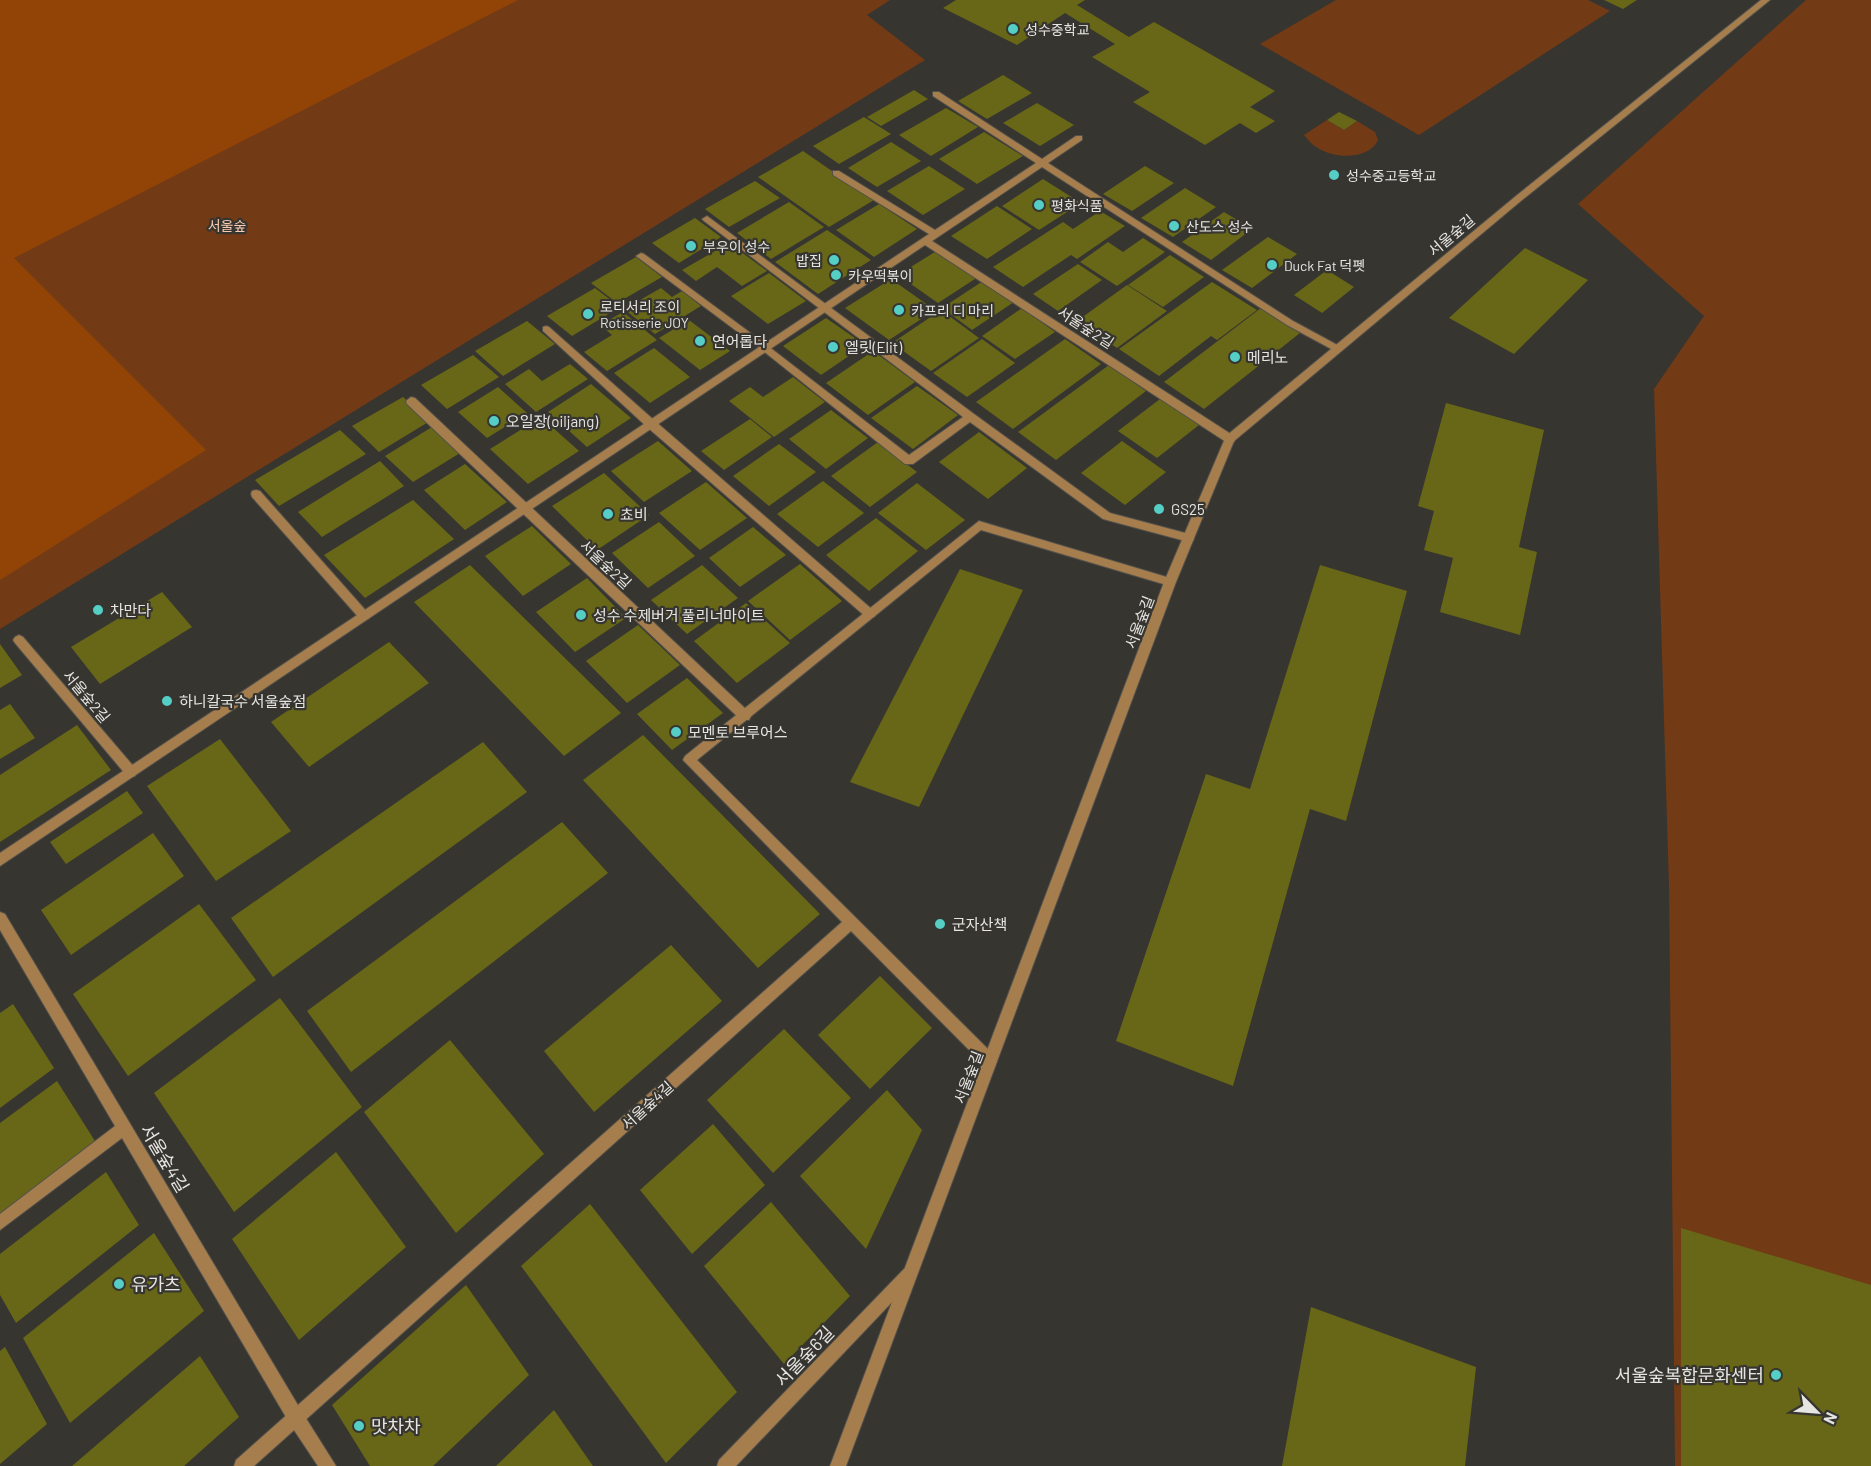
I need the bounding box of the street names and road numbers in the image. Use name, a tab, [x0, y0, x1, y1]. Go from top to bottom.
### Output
street label: 서울숲길	[1424, 210, 1478, 260]
street label: 서울숲2길	[1055, 302, 1117, 352]
street label: 서울숲2길	[577, 536, 635, 592]
street label: 서울숲길	[1121, 593, 1157, 651]
street label: 서울숲2길	[60, 666, 114, 726]
street label: 서울숲길	[950, 1048, 986, 1106]
street label: 서울숲4길	[617, 1077, 677, 1133]
street label: 서울숲4길	[136, 1120, 194, 1196]
street label: 서울숲6길	[770, 1321, 838, 1391]

